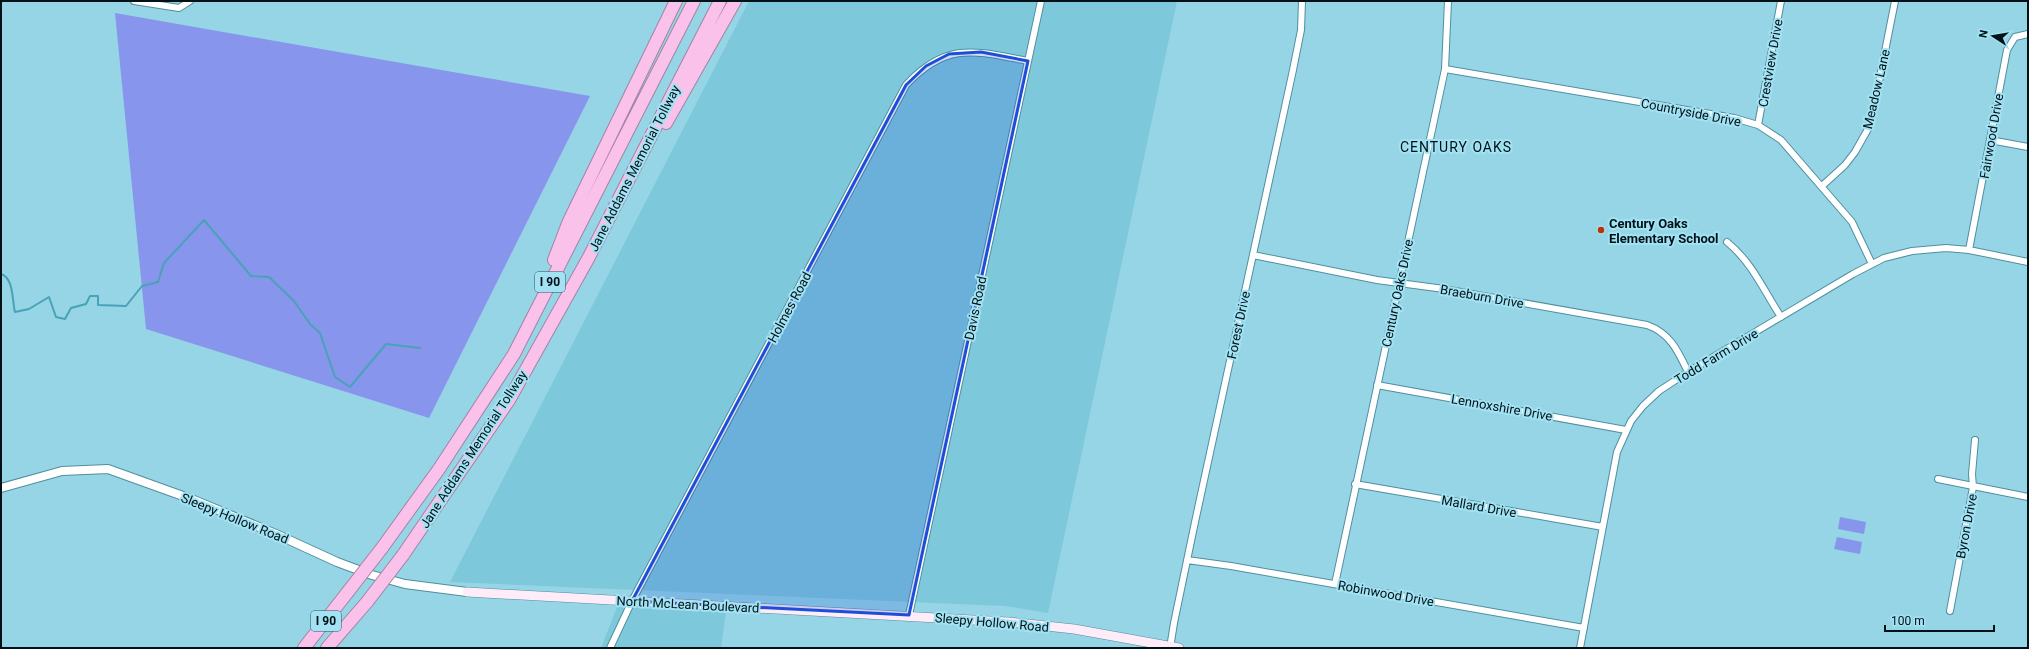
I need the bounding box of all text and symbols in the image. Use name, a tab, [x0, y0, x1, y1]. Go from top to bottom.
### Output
north arrow	[1973, 16, 2013, 56]
street label: Crestview Drive	[1755, 18, 1786, 108]
text: N	[1977, 29, 1991, 39]
street label: Meadow Lane	[1860, 48, 1893, 130]
street label: Jane Addams Memorial Tollway	[586, 83, 683, 254]
street label: Fairwood Drive	[1977, 92, 2006, 180]
street label: Countryside Drive	[1640, 95, 1742, 130]
district label: CENTURY OAKS	[1400, 139, 1512, 155]
place label: Century Oaks Elementary School	[1609, 216, 1719, 246]
marker: Century Oaks Elementary School	[1596, 225, 1606, 235]
street label: Century Oaks Drive	[1379, 238, 1416, 348]
street label: Holmes Road	[765, 269, 814, 345]
road number: I 90	[535, 272, 565, 292]
street label: Davis Road	[961, 275, 990, 341]
street label: Braeburn Drive	[1439, 282, 1525, 311]
street label: Forest Drive	[1224, 290, 1253, 360]
street label: Todd Farm Drive	[1672, 326, 1761, 387]
street label: Jane Addams Memorial Tollway	[417, 368, 530, 531]
street label: Lennoxshire Drive	[1450, 391, 1554, 424]
street label: Sleepy Hollow Road	[179, 490, 291, 547]
street label: Byron Drive	[1953, 492, 1980, 560]
street label: Mallard Drive	[1440, 493, 1518, 520]
street label: Robinwood Drive	[1337, 578, 1435, 609]
street label: North McLean Boulevard	[616, 593, 760, 616]
scale bar	[1885, 607, 1994, 633]
street label: Sleepy Hollow Road	[934, 610, 1050, 635]
road number: I 90	[311, 611, 341, 631]
text: 100 m	[1891, 614, 1925, 628]

